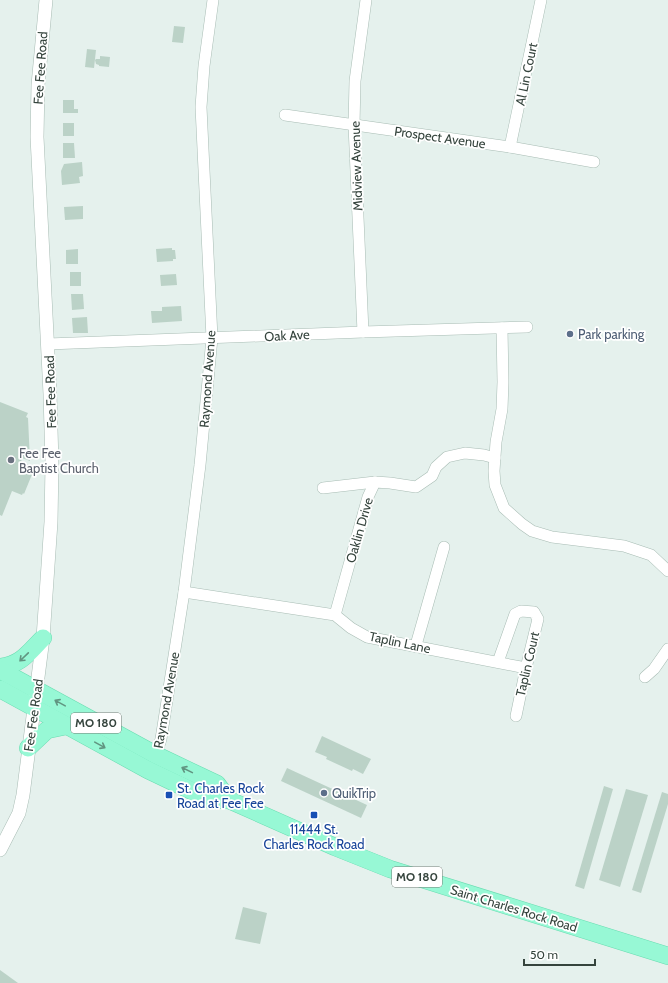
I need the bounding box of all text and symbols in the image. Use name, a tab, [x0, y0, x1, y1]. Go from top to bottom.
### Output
street label: Fee Fee Road	[29, 31, 51, 105]
street label: Al Lin Court	[512, 41, 541, 107]
street label: Midview Avenue	[346, 121, 366, 211]
street label: Prospect Avenue	[393, 123, 487, 151]
street label: Oak Ave	[264, 326, 310, 344]
place label: Park parking	[578, 326, 645, 342]
street label: Raymond Avenue	[196, 329, 218, 428]
marker: Park parking	[565, 329, 575, 339]
street label: Fee Fee Road	[41, 355, 59, 429]
place label: Fee Fee Baptist Church	[19, 445, 99, 476]
marker: Fee Fee Baptist Church	[6, 455, 16, 465]
street label: Oaklin Drive	[342, 495, 376, 564]
street label: Taplin Lane	[368, 628, 432, 656]
street label: Taplin Court	[512, 629, 542, 698]
street label: Raymond Avenue	[150, 650, 182, 749]
one-way arrow	[19, 652, 29, 662]
street label: Fee Fee Road	[20, 678, 46, 752]
one-way arrow	[55, 699, 67, 707]
road number: MO 180	[71, 713, 121, 733]
one-way arrow	[94, 741, 106, 749]
one-way arrow	[181, 766, 193, 773]
place label: St. Charles Rock Road at Fee Fee	[177, 780, 264, 811]
place label: QuikTrip	[332, 785, 376, 801]
marker: QuikTrip	[319, 788, 329, 798]
marker: St. Charles Rock Road at Fee Fee	[164, 790, 174, 800]
marker: 11444 St. Charles Rock Road	[309, 810, 319, 820]
place label: 11444 St. Charles Rock Road	[264, 821, 364, 852]
road number: MO 180	[392, 867, 442, 887]
street label: Saint Charles Rock Road	[449, 881, 579, 935]
scale bar	[524, 941, 595, 967]
text: 50 m	[530, 947, 558, 962]

